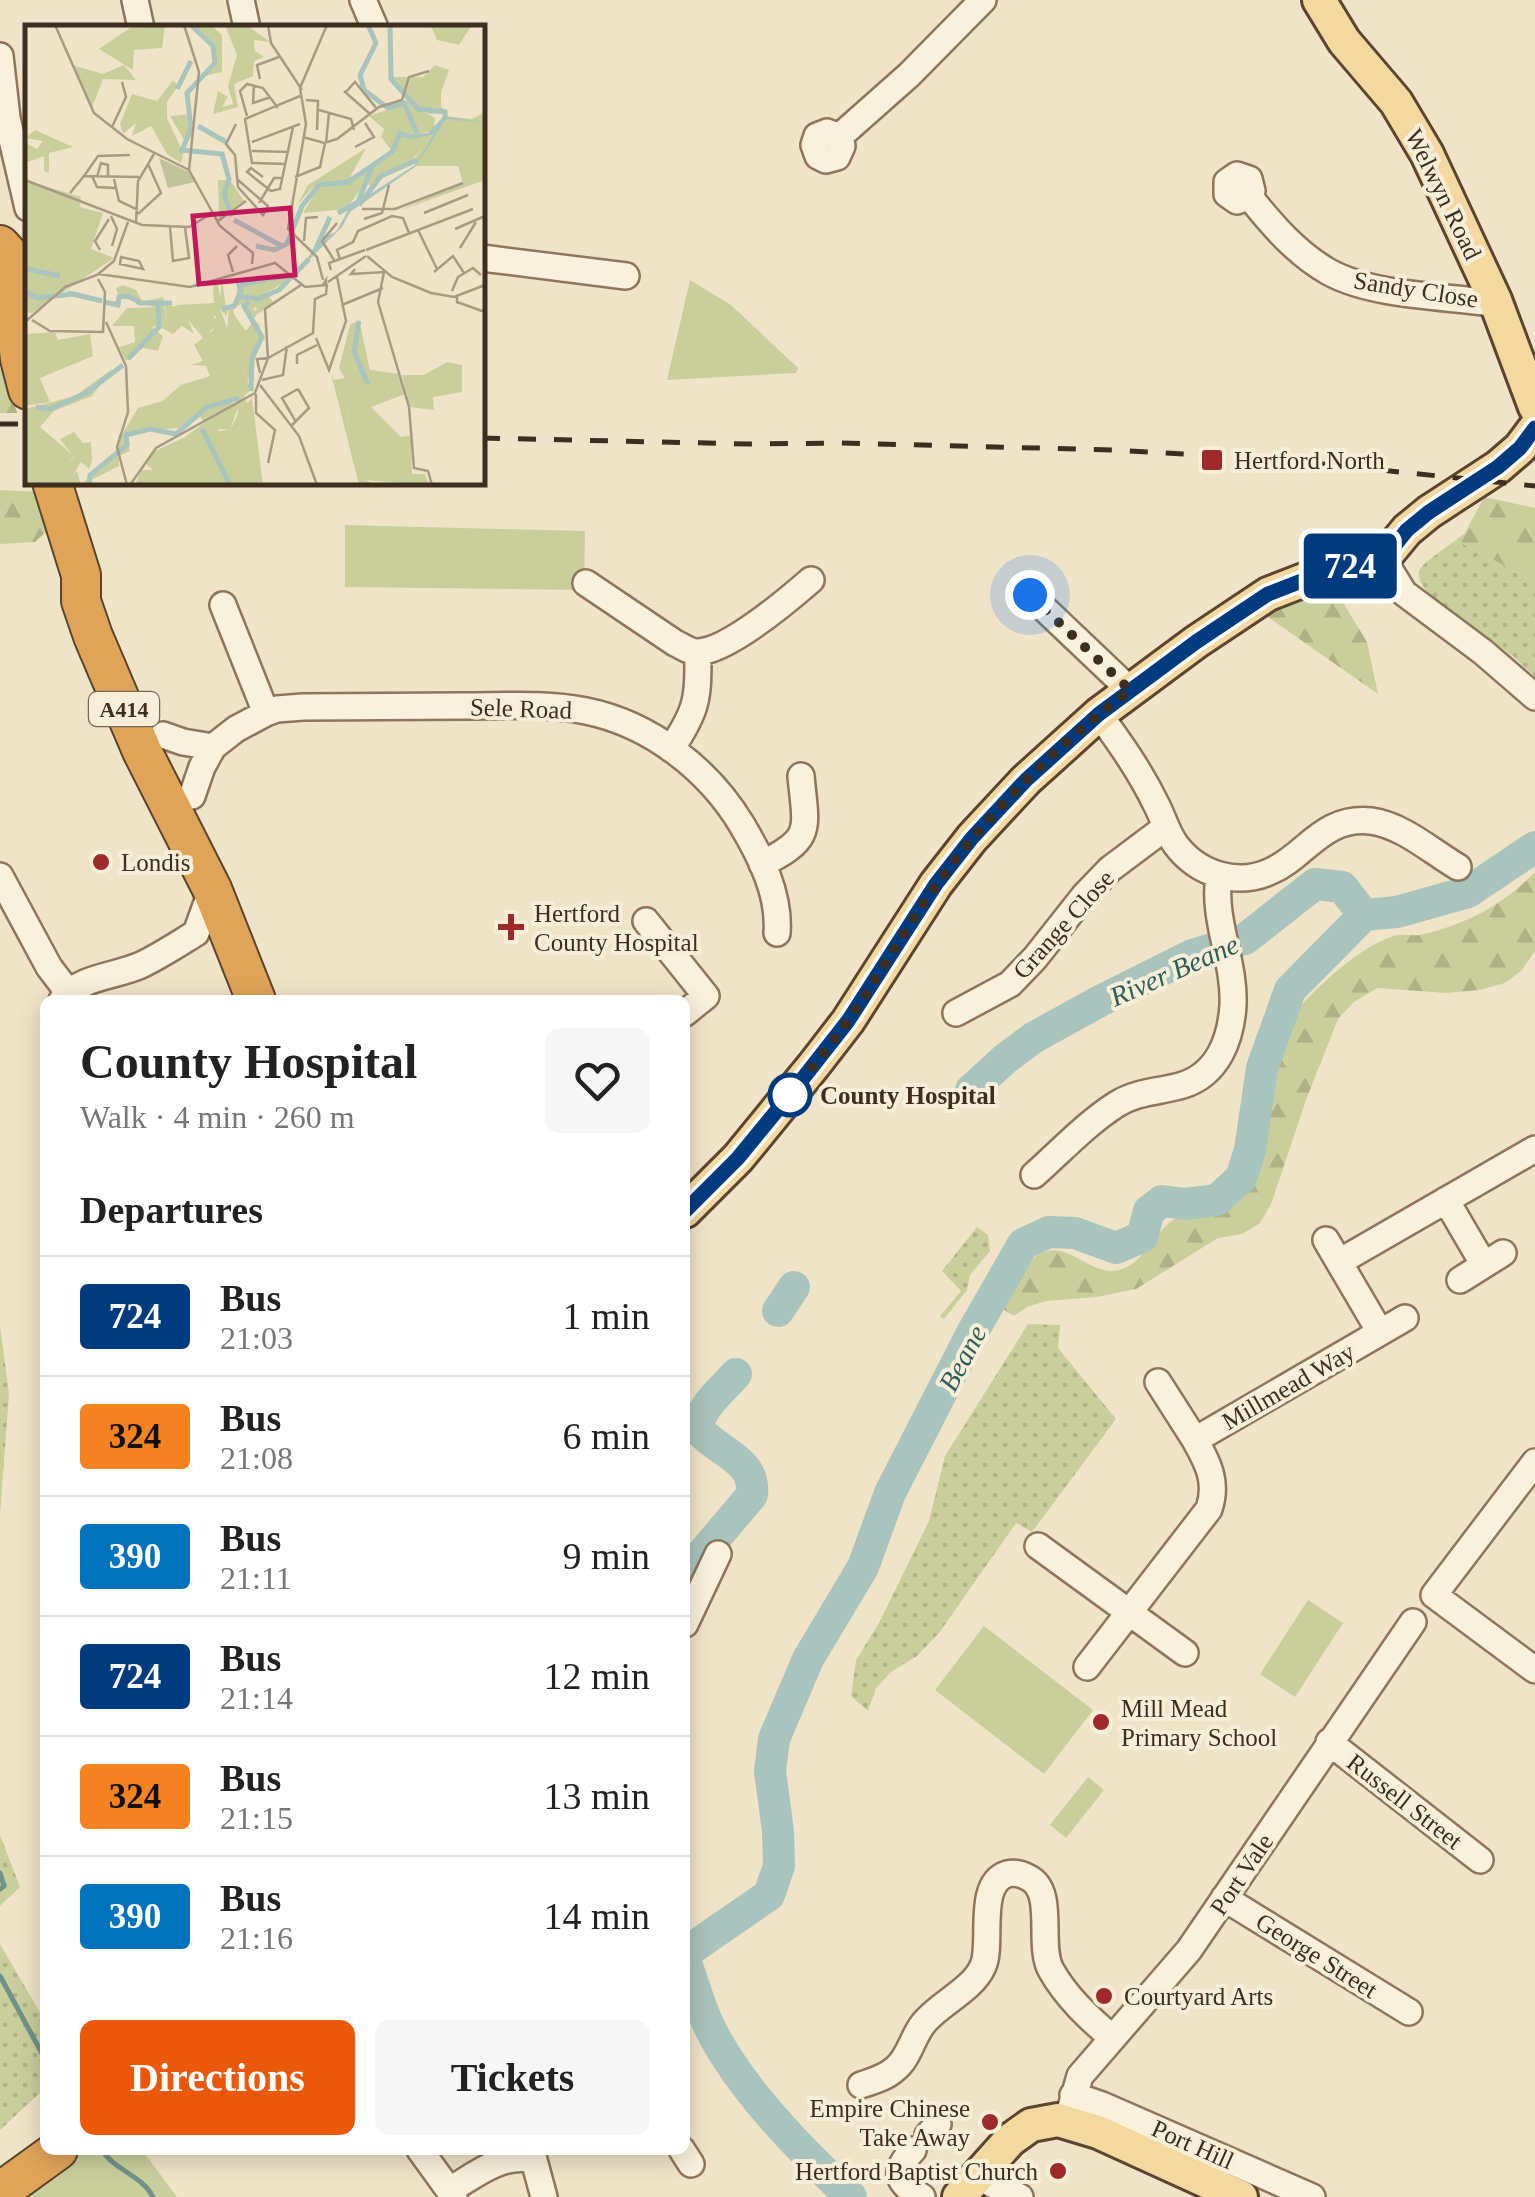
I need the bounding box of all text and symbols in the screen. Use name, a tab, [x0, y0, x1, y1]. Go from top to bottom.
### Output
inset map	[25, 25, 485, 485]
street label: Welwyn Road	[1400, 125, 1487, 264]
street label: Sandy Close	[1352, 266, 1480, 313]
marker: Hertford North	[1199, 447, 1225, 473]
place label: Hertford North	[1234, 447, 1385, 474]
line badge: 724	[1292, 534, 1408, 598]
text: 724	[1324, 547, 1376, 586]
your location	[1005, 570, 1055, 620]
road number: A414	[89, 692, 159, 726]
street label: Sele Road	[470, 693, 573, 724]
place label: Londis	[121, 849, 190, 876]
marker: Londis	[90, 851, 112, 873]
street label: Grange Close	[1008, 864, 1119, 984]
place label: Hertford County Hospital	[534, 900, 699, 956]
marker: Hertford County Hospital	[498, 914, 524, 940]
water label: River Beane	[1104, 928, 1243, 1013]
button: heart	[545, 1028, 650, 1133]
text: County Hospital	[80, 1035, 417, 1088]
marker: County Hospital	[769, 1074, 811, 1116]
place label: County Hospital	[820, 1082, 996, 1109]
text: Walk · 4 min · 260 m	[80, 1099, 355, 1135]
text: Departures	[80, 1189, 263, 1231]
text: Bus	[220, 1277, 281, 1319]
text: 1 min	[562, 1295, 650, 1337]
text: 724	[109, 1297, 161, 1336]
text: 21:03	[220, 1320, 293, 1356]
water label: Beane	[932, 1320, 993, 1396]
street label: Millmead Way	[1217, 1337, 1360, 1435]
text: Bus	[220, 1397, 281, 1439]
text: 6 min	[562, 1415, 650, 1457]
text: 324	[109, 1417, 161, 1456]
text: 21:08	[220, 1440, 293, 1476]
text: Bus	[220, 1517, 281, 1559]
text: 9 min	[562, 1535, 650, 1577]
text: 390	[109, 1537, 161, 1576]
text: 21:11	[220, 1560, 292, 1596]
text: Bus	[220, 1637, 281, 1679]
text: 12 min	[543, 1655, 650, 1697]
text: 724	[109, 1657, 161, 1696]
text: 21:14	[220, 1680, 293, 1716]
place label: Mill Mead Primary School	[1121, 1695, 1277, 1751]
marker: Mill Mead Primary School	[1090, 1711, 1112, 1733]
street label: Russell Street	[1342, 1748, 1467, 1855]
text: Bus	[220, 1757, 281, 1799]
text: 13 min	[543, 1775, 650, 1817]
text: 324	[109, 1777, 161, 1816]
text: 21:15	[220, 1800, 293, 1836]
street label: Port Vale	[1205, 1829, 1278, 1920]
text: Bus	[220, 1877, 281, 1919]
text: 14 min	[543, 1895, 650, 1937]
text: 390	[109, 1897, 161, 1936]
street label: George Street	[1251, 1907, 1382, 2003]
text: 21:16	[220, 1920, 293, 1956]
place label: Courtyard Arts	[1124, 1983, 1273, 2010]
marker: Courtyard Arts	[1093, 1985, 1115, 2007]
button: Directions	[80, 2020, 355, 2135]
button: Tickets	[375, 2020, 650, 2135]
place label: Empire Chinese Take Away	[810, 2095, 970, 2151]
marker: Empire Chinese Take Away	[979, 2111, 1001, 2133]
street label: Port Hill	[1148, 2114, 1238, 2174]
place label: Hertford Baptist Church	[795, 2158, 1038, 2185]
marker: Hertford Baptist Church	[1047, 2160, 1069, 2182]

